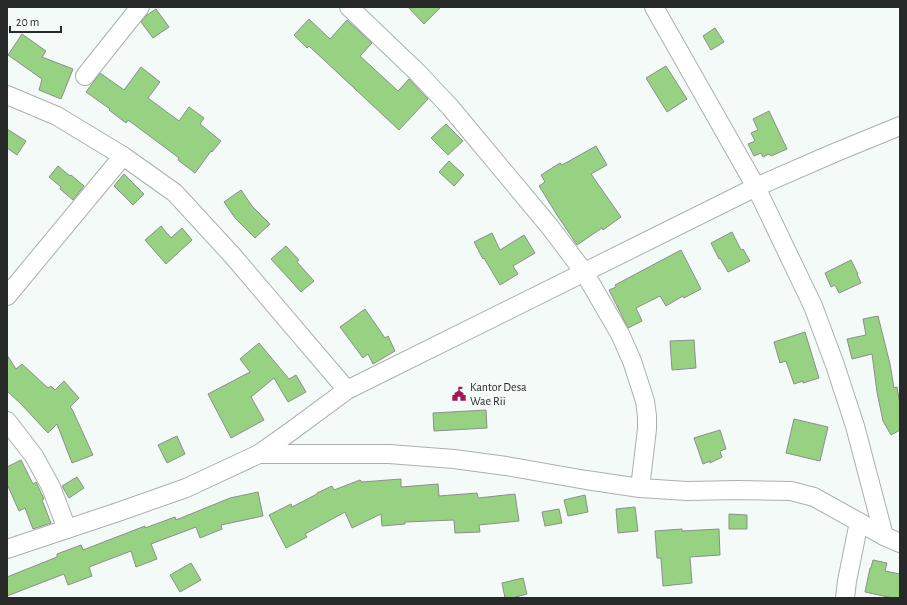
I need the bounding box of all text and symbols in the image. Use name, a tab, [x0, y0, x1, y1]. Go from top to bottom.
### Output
scale bar	[10, 8, 61, 34]
text: 20 m	[16, 16, 39, 28]
place label: Kantor Desa Wae Rii	[470, 381, 527, 407]
public building icon: Kantor Desa Wae Rii	[451, 386, 467, 402]

